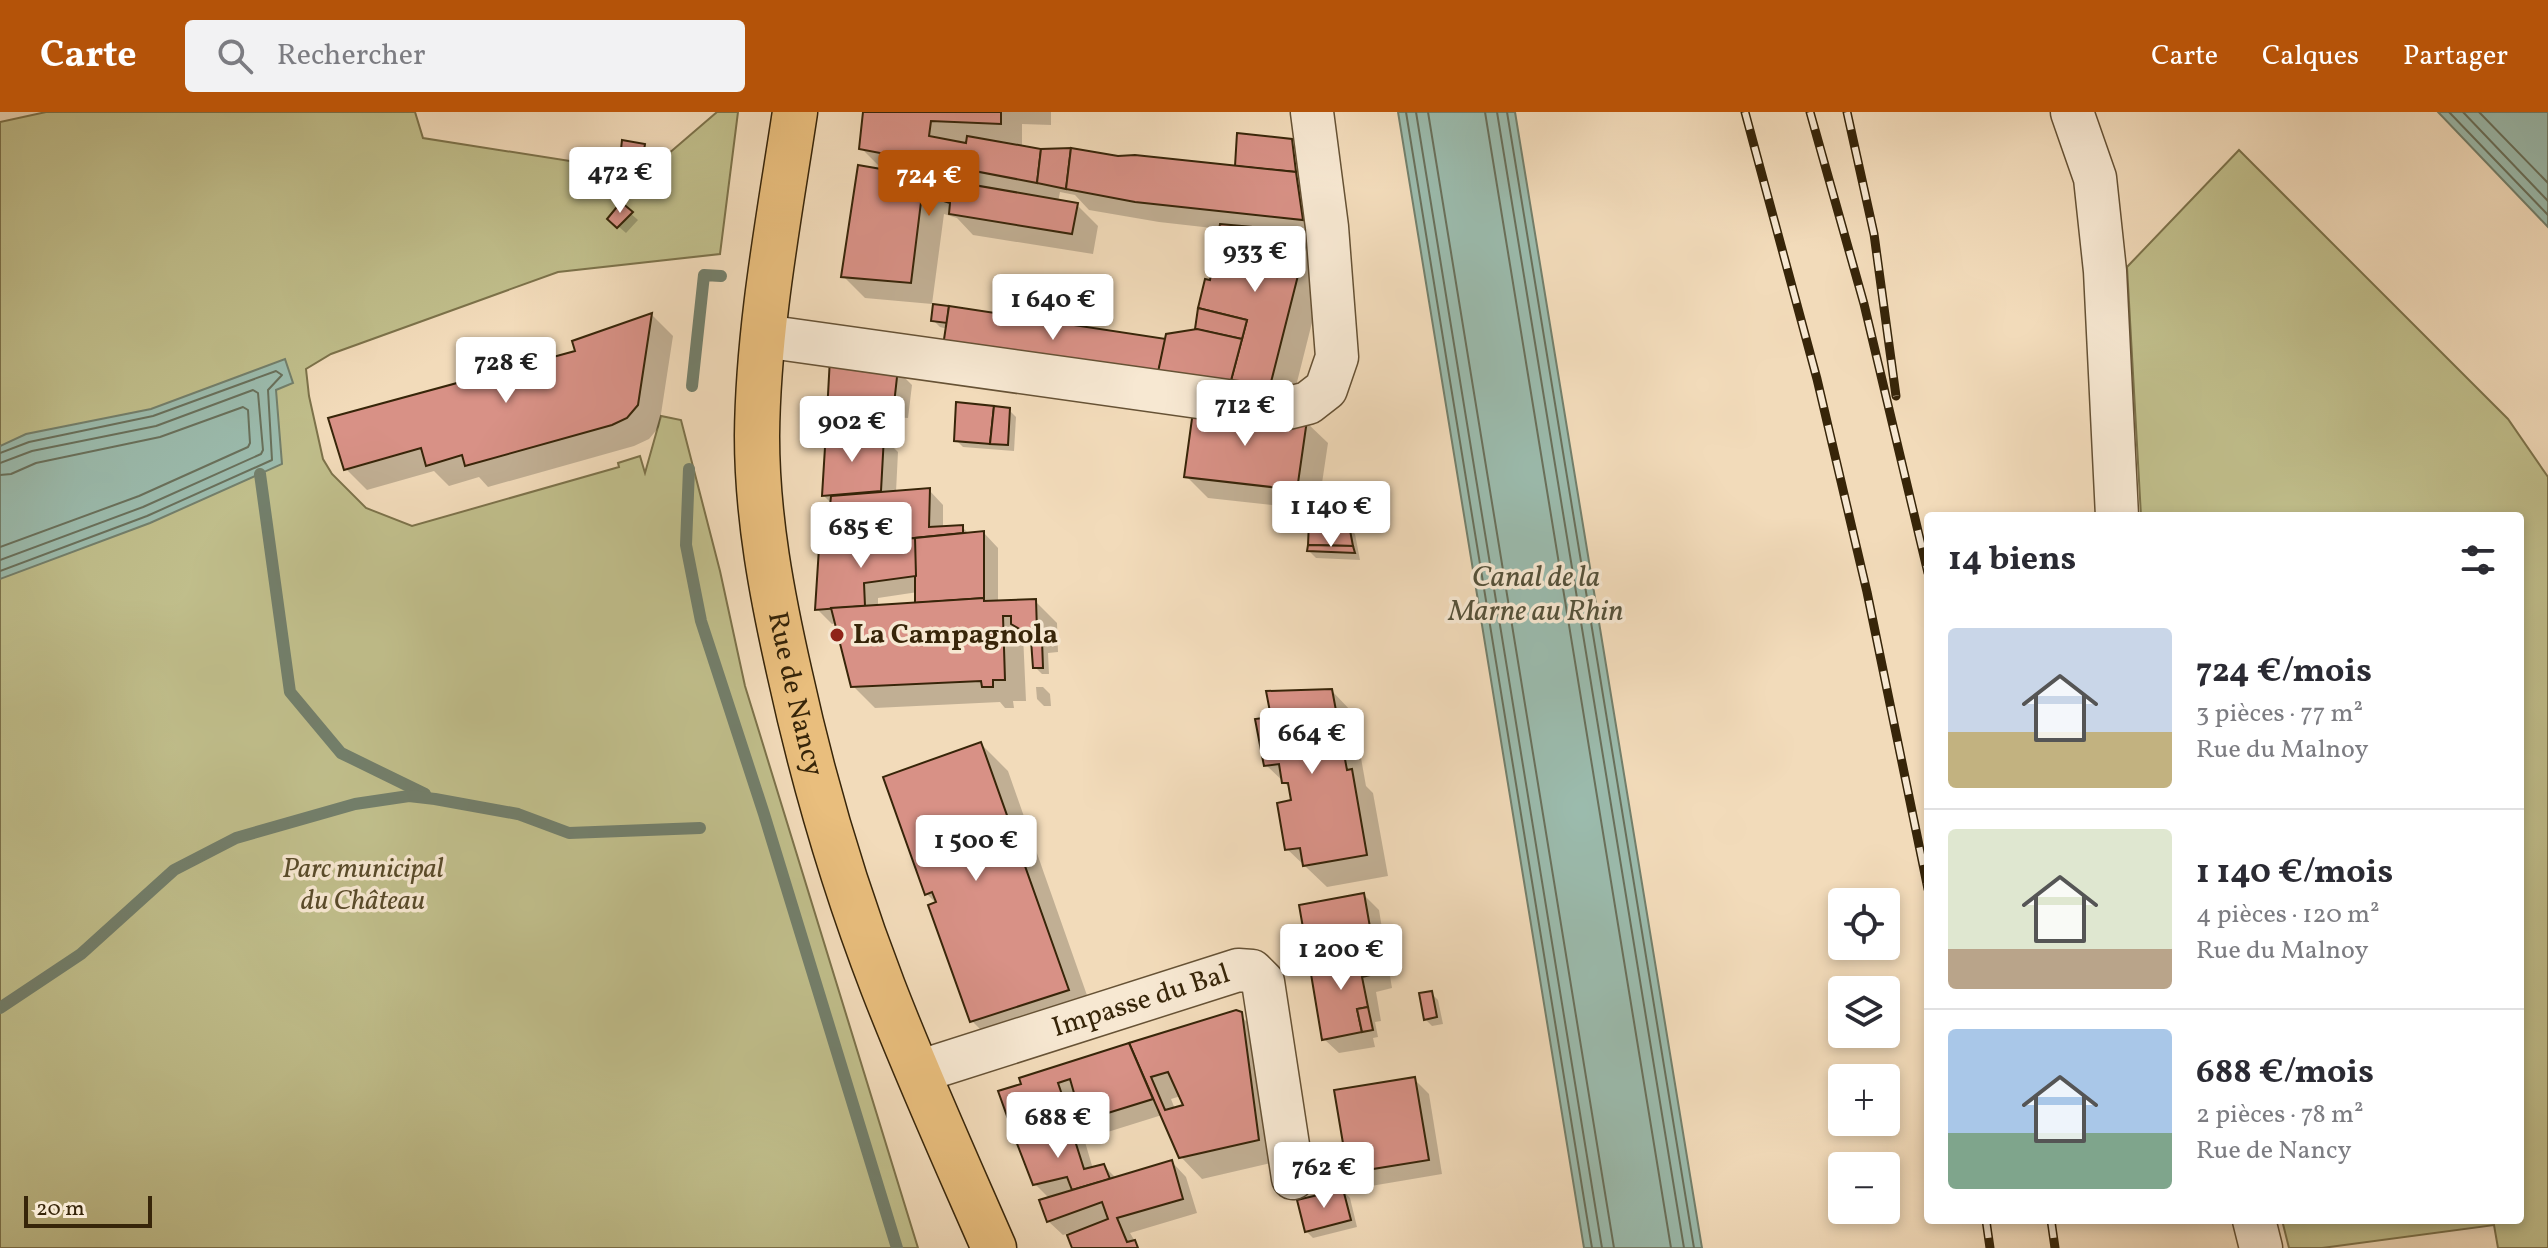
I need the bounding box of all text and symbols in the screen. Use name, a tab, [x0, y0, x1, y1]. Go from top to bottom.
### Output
search box	[185, 20, 745, 92]
text: Carte	[40, 30, 137, 83]
icon: search	[213, 34, 257, 78]
text: Rechercher	[277, 35, 426, 77]
text: Carte	[2151, 37, 2218, 76]
text: Calques	[2262, 37, 2359, 76]
text: Partager	[2403, 37, 2508, 76]
pin: 472 €	[564, 147, 676, 215]
pin: 724 €	[873, 150, 985, 218]
text: 472 €	[587, 155, 653, 191]
text: 724 €	[896, 158, 962, 194]
pin: 933 €	[1199, 226, 1311, 294]
text: 933 €	[1223, 234, 1287, 270]
pin: 1 640 €	[979, 274, 1127, 342]
text: 1 640 €	[1010, 282, 1096, 318]
pin: 728 €	[450, 337, 562, 405]
text: 728 €	[474, 345, 538, 381]
pin: 712 €	[1189, 380, 1301, 448]
text: 712 €	[1215, 388, 1275, 424]
pin: 902 €	[796, 396, 908, 464]
text: 902 €	[818, 404, 886, 440]
pin: 1 140 €	[1257, 481, 1405, 549]
text: 1 140 €	[1290, 489, 1372, 525]
pin: 685 €	[805, 502, 917, 570]
text: 685 €	[829, 510, 893, 546]
text: 14 biens	[1948, 537, 2076, 584]
icon: filters	[2456, 538, 2500, 582]
water label: Canal de la Marne au Rhin	[1447, 557, 1624, 633]
street label: Rue de Nancy	[757, 608, 833, 781]
place label: La Campagnola	[853, 616, 1058, 655]
marker: La Campagnola	[828, 626, 846, 644]
text: 724 €/mois	[2196, 649, 2372, 696]
icon: home	[2012, 660, 2108, 756]
text: 3 pièces · 77 m²	[2196, 696, 2363, 732]
pin: 664 €	[1256, 708, 1368, 776]
text: 664 €	[1278, 716, 1346, 752]
text: Rue du Malnoy	[2196, 732, 2369, 768]
pin: 1 500 €	[902, 815, 1050, 883]
text: 1 500 €	[934, 823, 1018, 859]
park label: Parc municipal du Château	[282, 850, 444, 921]
text: 1 140 €/mois	[2196, 850, 2393, 897]
icon: home	[2012, 861, 2108, 957]
map controls	[1828, 888, 1900, 1224]
button: locate	[1828, 888, 1900, 960]
text: 4 pièces · 120 m²	[2196, 897, 2380, 933]
pin: 1 200 €	[1267, 924, 1415, 992]
text: 1 200 €	[1298, 932, 1384, 968]
text: Rue du Malnoy	[2196, 933, 2369, 969]
street label: Impasse du Bal	[1047, 954, 1235, 1048]
button: layers	[1828, 976, 1900, 1048]
text: 688 €/mois	[2196, 1050, 2374, 1097]
icon: home	[2012, 1061, 2108, 1157]
button: +	[1828, 1064, 1900, 1136]
pin: 688 €	[1002, 1092, 1114, 1160]
text: 2 pièces · 78 m²	[2196, 1097, 2364, 1133]
text: 688 €	[1025, 1100, 1091, 1136]
text: Rue de Nancy	[2196, 1133, 2352, 1169]
pin: 762 €	[1268, 1142, 1380, 1210]
text: 762 €	[1292, 1150, 1356, 1186]
button: −	[1828, 1152, 1900, 1224]
scale bar	[24, 1192, 152, 1228]
text: 20 m	[36, 1194, 85, 1225]

